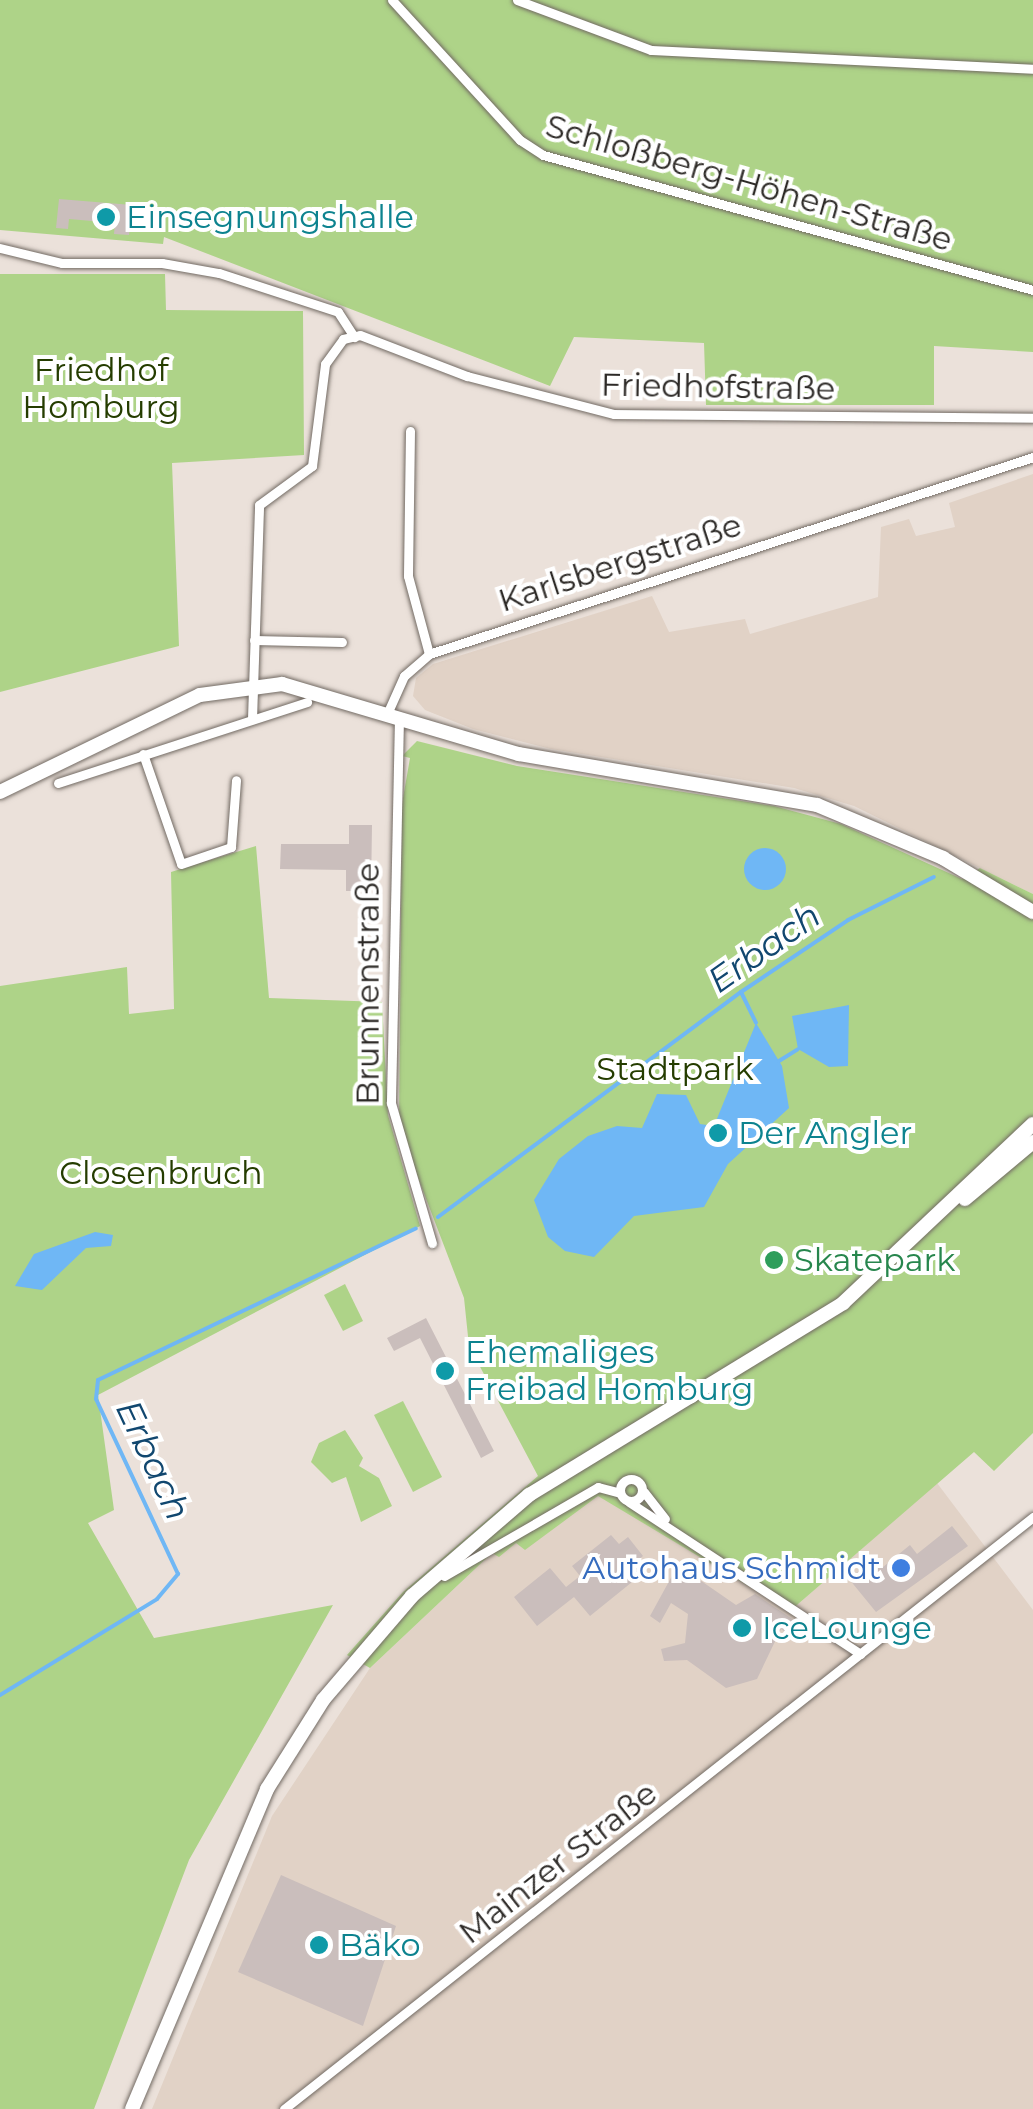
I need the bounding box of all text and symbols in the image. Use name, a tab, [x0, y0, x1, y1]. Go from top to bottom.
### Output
street label: Schloßberg-Höhen-Straße	[541, 107, 957, 259]
place label: Einsegnungshalle	[126, 198, 414, 236]
marker: Einsegnungshalle	[95, 206, 117, 228]
park label: Friedhof Homburg	[22, 352, 180, 427]
street label: Friedhofstraße	[600, 366, 836, 408]
street label: Karlsbergstraße	[494, 506, 746, 620]
street label: Brunnenstraße	[349, 863, 387, 1105]
water label: Erbach	[700, 894, 828, 1002]
park label: Stadtpark	[596, 1050, 754, 1088]
place label: Der Angler	[738, 1114, 912, 1152]
marker: Der Angler	[707, 1122, 729, 1144]
park label: Closenbruch	[59, 1154, 263, 1192]
place label: Skatepark	[794, 1241, 955, 1279]
marker: Skatepark	[763, 1249, 785, 1271]
place label: Ehemaliges Freibad Homburg	[465, 1334, 753, 1409]
marker: Ehemaliges Freibad Homburg	[434, 1360, 456, 1382]
water label: Erbach	[107, 1393, 199, 1527]
place label: Autohaus Schmidt	[582, 1549, 881, 1587]
marker: Autohaus Schmidt	[890, 1557, 912, 1579]
place label: IceLounge	[762, 1609, 932, 1647]
marker: IceLounge	[731, 1617, 753, 1639]
street label: Mainzer Straße	[452, 1774, 664, 1952]
place label: Bäko	[339, 1926, 421, 1964]
marker: Bäko	[308, 1934, 330, 1956]

